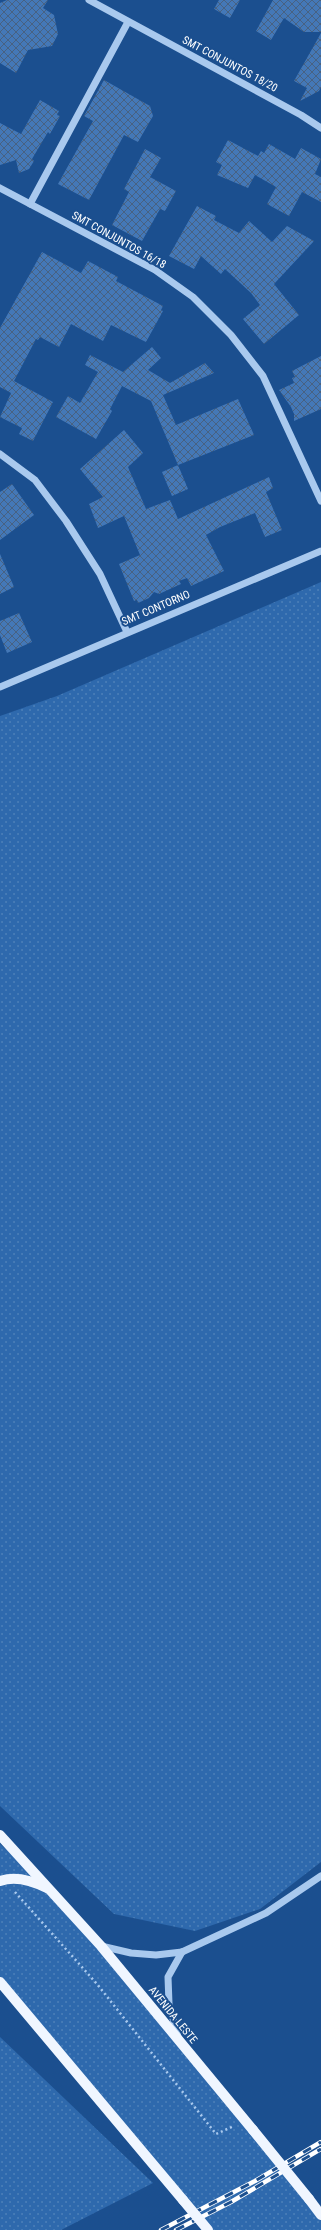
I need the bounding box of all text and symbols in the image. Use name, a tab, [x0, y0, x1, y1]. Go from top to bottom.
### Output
street label: SMT CONJUNTOS 18/20	[180, 33, 280, 95]
street label: SMT CONJUNTOS 16/18	[70, 209, 168, 271]
street label: SMT CONTORNO	[120, 588, 192, 628]
street label: AVENIDA LESTE	[146, 1984, 200, 2047]

